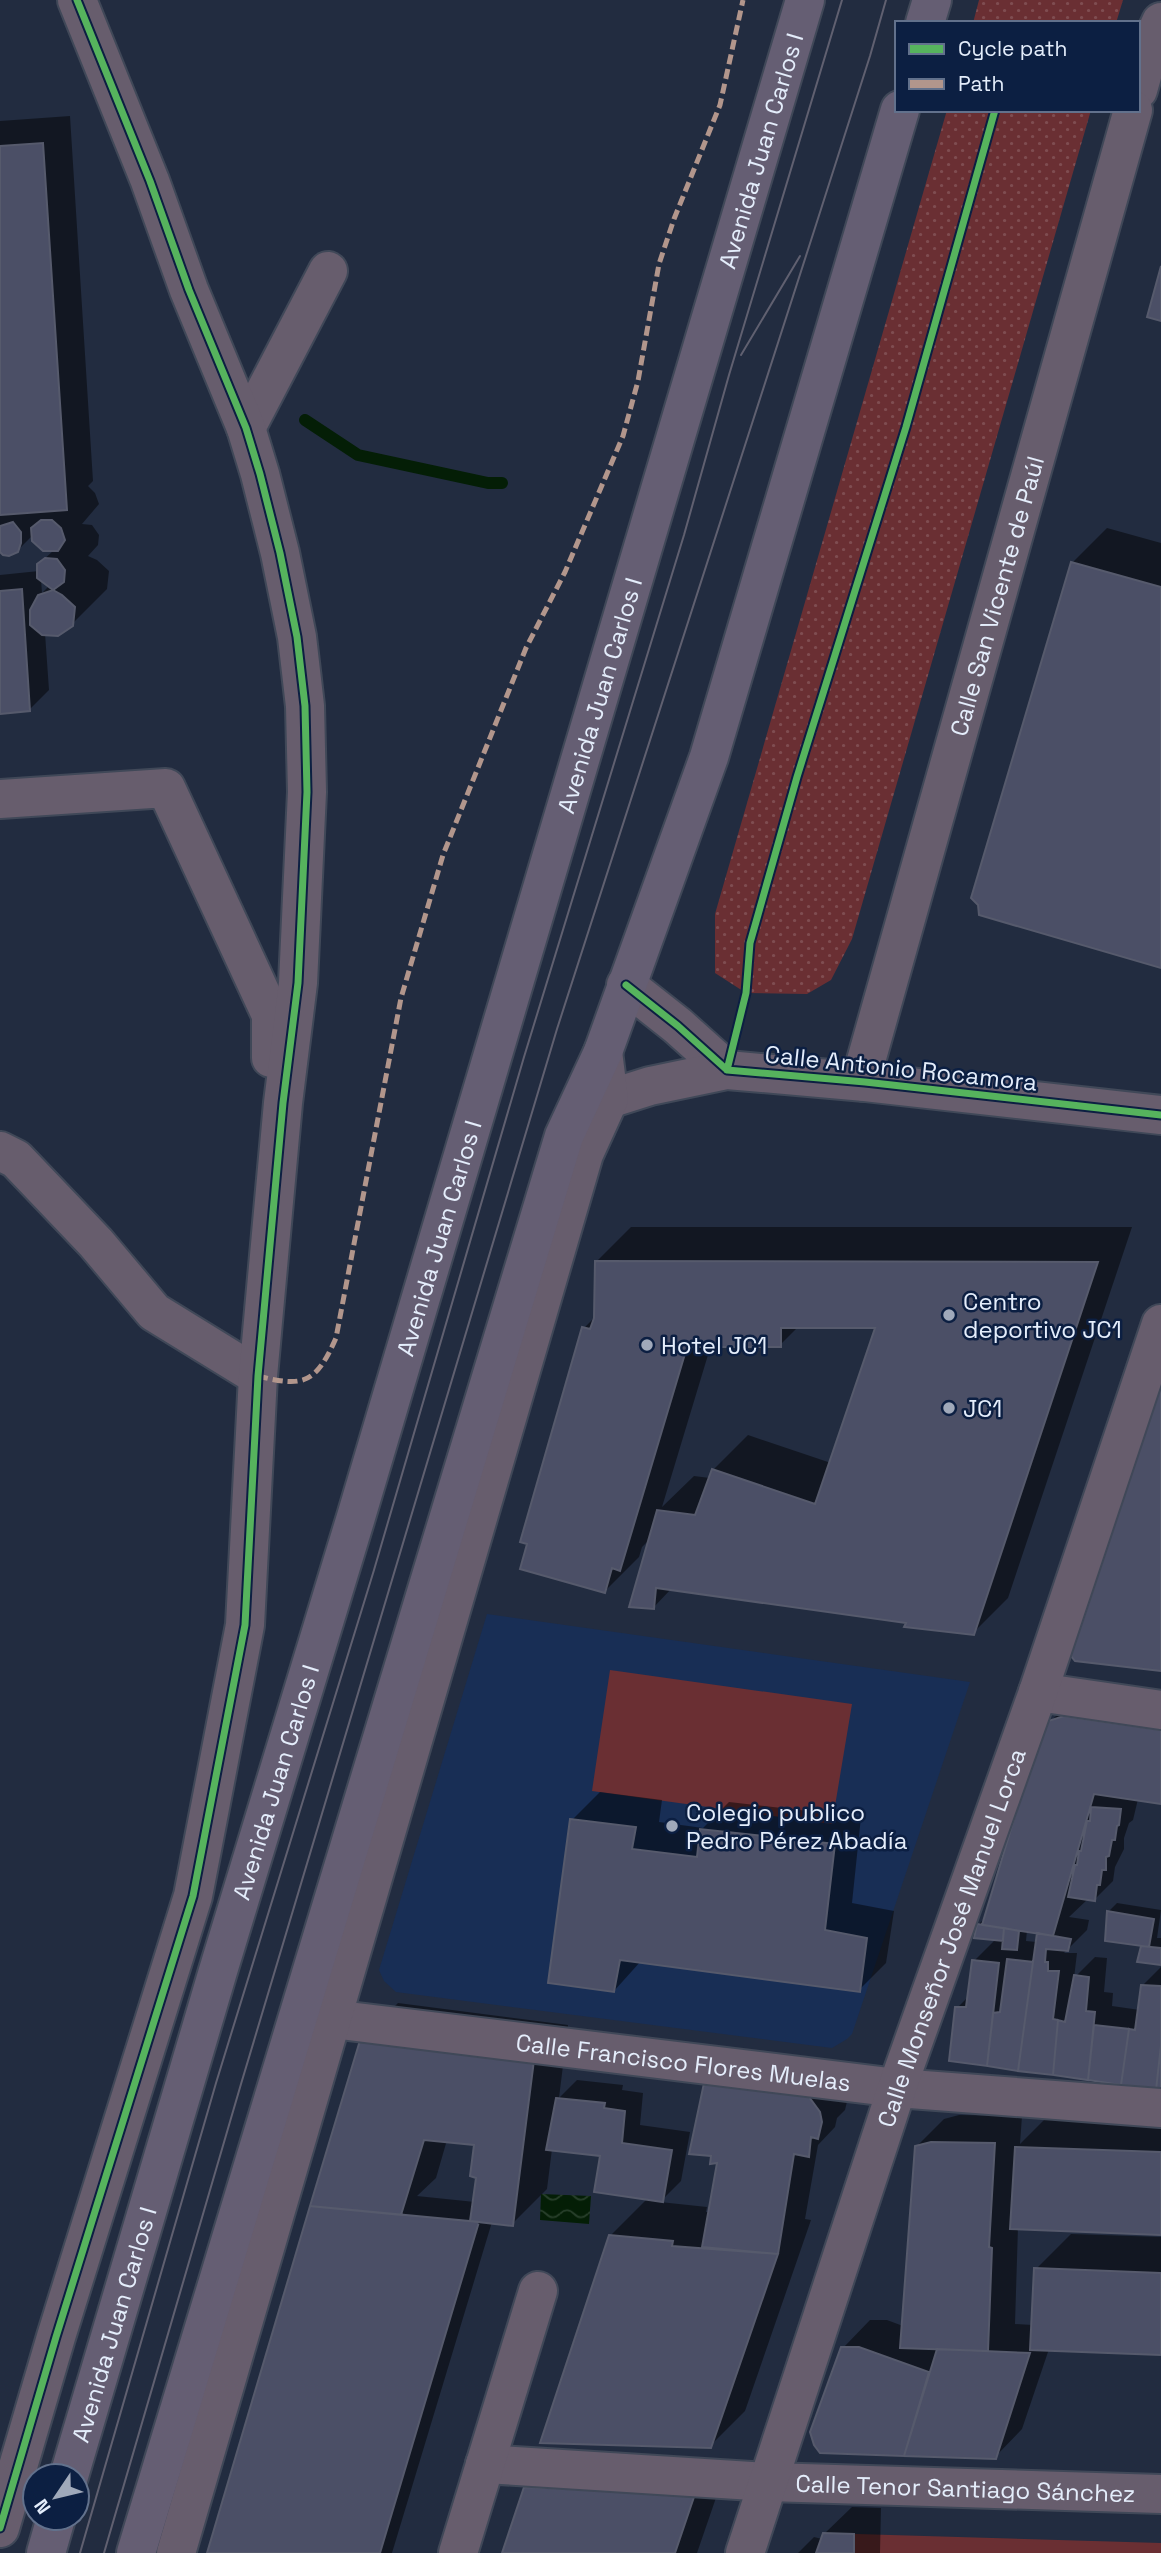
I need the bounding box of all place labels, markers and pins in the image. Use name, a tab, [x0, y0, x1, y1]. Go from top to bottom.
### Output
place label: Centro deportivo JC1	[963, 1286, 1122, 1345]
marker: Centro deportivo JC1	[941, 1307, 957, 1323]
place label: Hotel JC1	[661, 1330, 767, 1361]
marker: Hotel JC1	[639, 1337, 655, 1353]
place label: JC1	[963, 1393, 1002, 1424]
marker: JC1	[941, 1400, 957, 1416]
place label: Colegio publico Pedro Pérez Abadía	[686, 1797, 908, 1856]
marker: Colegio publico Pedro Pérez Abadía	[664, 1818, 680, 1834]

